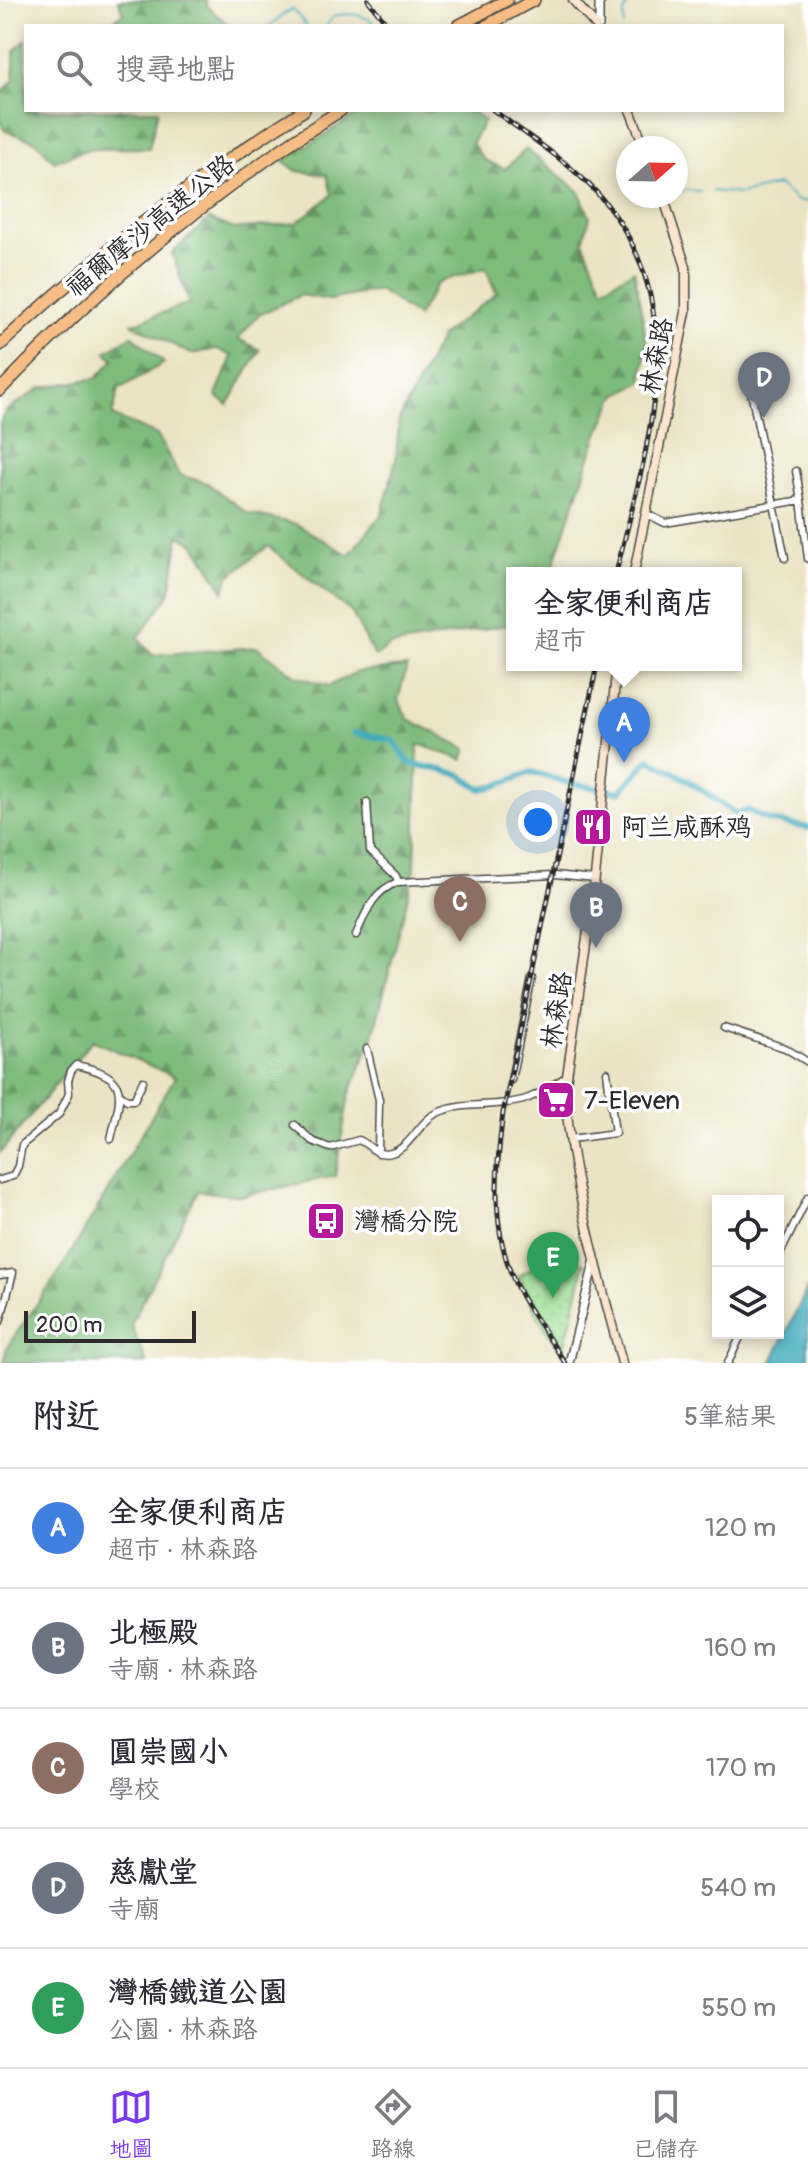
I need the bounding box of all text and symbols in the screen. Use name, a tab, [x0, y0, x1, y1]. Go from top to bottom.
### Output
search box	[24, 24, 784, 112]
icon: search	[52, 46, 96, 90]
text: 搜尋地點	[116, 51, 236, 88]
north arrow	[616, 136, 688, 208]
street label: 福爾摩沙高速公路	[60, 148, 242, 304]
street label: 林森路	[634, 315, 680, 398]
pin: D	[738, 352, 790, 418]
popup	[506, 567, 742, 671]
text: 全家便利商店	[534, 585, 714, 622]
text: 超市	[534, 625, 586, 657]
pin: A	[598, 697, 650, 763]
your location	[518, 802, 558, 842]
restaurant icon: 阿兰咸酥鸡	[572, 806, 614, 848]
place label: 阿兰咸酥鸡	[621, 812, 751, 844]
pin: C	[434, 876, 486, 942]
pin: B	[570, 882, 622, 948]
street label: 林森路	[535, 969, 579, 1051]
supermarket icon: 7-Eleven	[535, 1079, 577, 1121]
place label: 7-Eleven	[584, 1085, 680, 1117]
map controls	[712, 1195, 784, 1339]
button: locate	[712, 1195, 784, 1267]
bus stop icon: 灣橋分院	[305, 1200, 347, 1242]
place label: 灣橋分院	[354, 1206, 458, 1238]
pin: E	[527, 1232, 579, 1298]
button: layers	[712, 1267, 784, 1339]
scale bar	[24, 1307, 196, 1343]
text: 200 m	[36, 1311, 103, 1339]
text: 附近	[32, 1395, 100, 1438]
text: 5筆結果	[684, 1401, 776, 1433]
text: 全家便利商店	[108, 1494, 288, 1531]
text: A	[50, 1512, 66, 1544]
text: 120 m	[705, 1512, 776, 1544]
text: 超市 · 林森路	[108, 1534, 258, 1566]
text: 北極殿	[108, 1614, 198, 1651]
text: B	[51, 1632, 65, 1664]
text: 160 m	[704, 1632, 776, 1664]
text: 寺廟 · 林森路	[108, 1654, 258, 1686]
text: 圓崇國小	[108, 1734, 228, 1771]
text: C	[50, 1752, 66, 1784]
text: 170 m	[706, 1752, 776, 1784]
text: 學校	[108, 1774, 160, 1806]
text: 慈獻堂	[108, 1854, 198, 1891]
text: D	[50, 1872, 66, 1904]
text: 540 m	[700, 1872, 776, 1904]
text: 寺廟	[108, 1894, 160, 1926]
text: 灣橋鐵道公園	[108, 1974, 288, 2011]
text: E	[51, 1992, 65, 2024]
text: 550 m	[701, 1992, 776, 2024]
text: 公園 · 林森路	[108, 2014, 258, 2046]
tab: 地圖	[109, 2085, 153, 2163]
tab: 路線	[371, 2085, 415, 2163]
tab: 已儲存	[633, 2085, 699, 2163]

